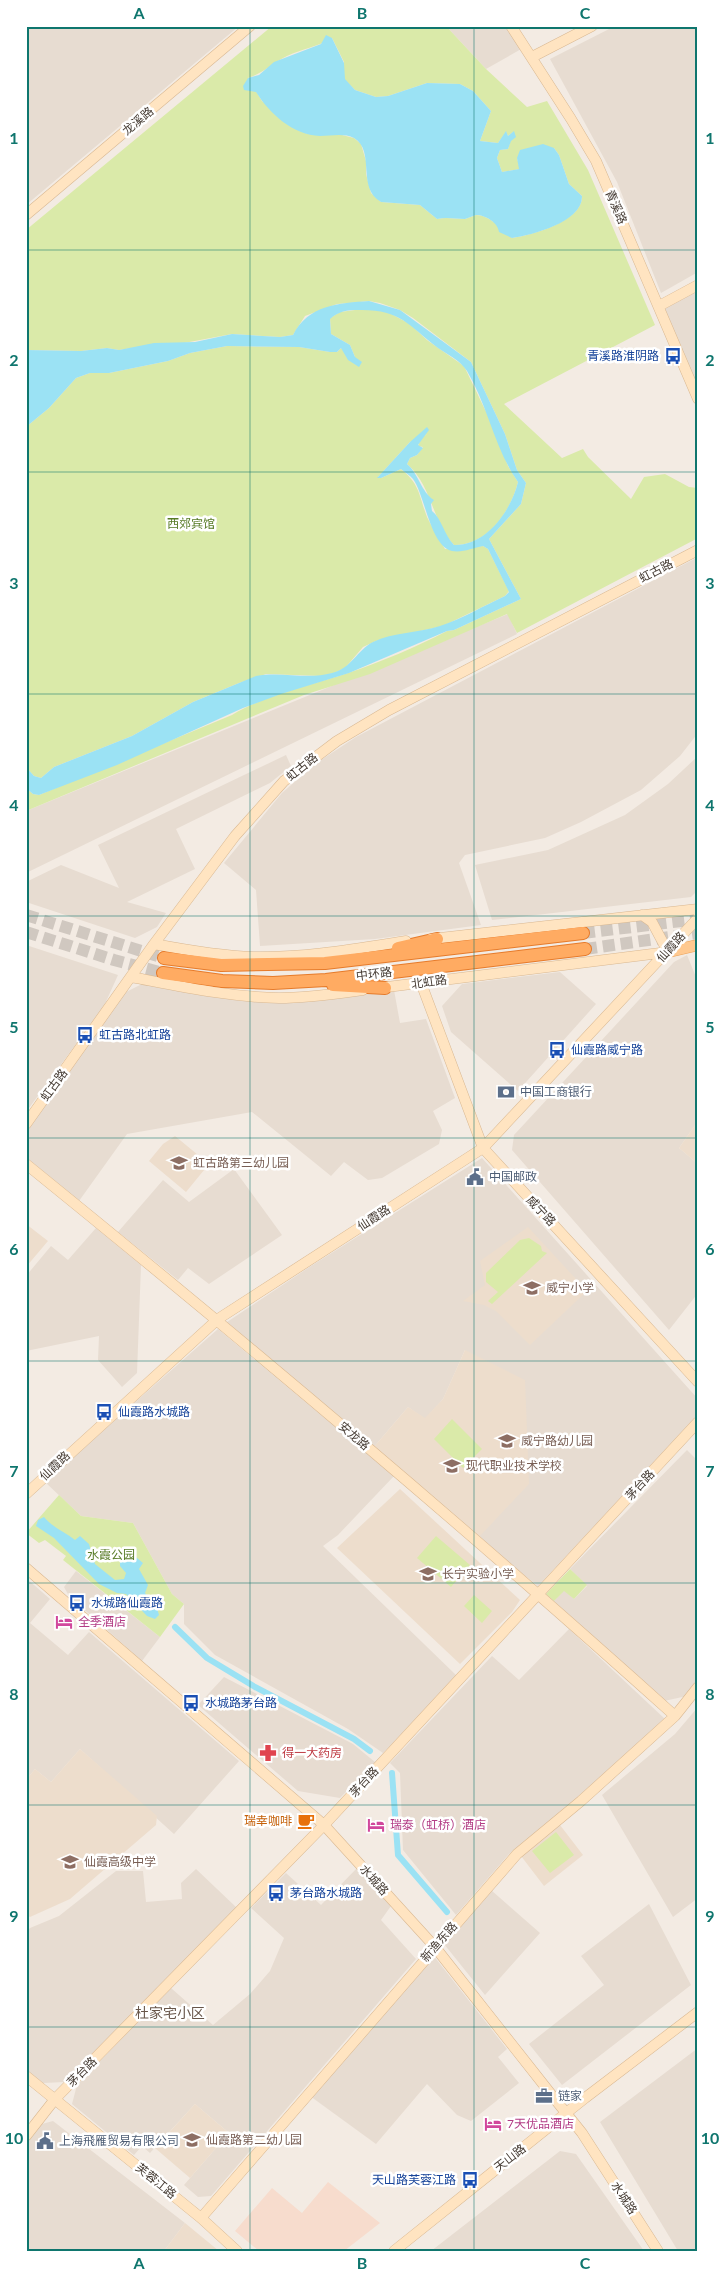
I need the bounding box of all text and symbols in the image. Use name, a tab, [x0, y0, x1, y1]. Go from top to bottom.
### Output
text: A	[132, 3, 145, 22]
text: B	[357, 3, 367, 22]
text: C	[580, 3, 591, 22]
street label: 龙溪路	[119, 103, 156, 138]
text: 1	[9, 128, 19, 147]
text: 1	[705, 128, 715, 147]
street label: 青溪路	[603, 187, 630, 226]
bus stop icon: 青溪路淮阴路	[663, 346, 683, 366]
place label: 青溪路淮阴路	[587, 348, 659, 363]
text: 2	[9, 350, 19, 369]
text: 2	[705, 350, 715, 369]
park label: 西郊宾馆	[167, 516, 215, 531]
street label: 虹古路	[636, 556, 675, 585]
text: 3	[9, 573, 19, 592]
text: 3	[705, 573, 715, 592]
street label: 虹古路	[283, 749, 320, 784]
text: 4	[9, 795, 19, 814]
text: 4	[705, 795, 715, 814]
street label: 仙霞路	[653, 928, 688, 965]
street label: 中环路	[355, 964, 393, 983]
street label: 北虹路	[410, 972, 448, 991]
text: 5	[9, 1017, 19, 1036]
text: 5	[705, 1017, 715, 1036]
bus stop icon: 虹古路北虹路	[75, 1025, 95, 1045]
place label: 虹古路北虹路	[99, 1027, 171, 1042]
bus stop icon: 仙霞路威宁路	[547, 1040, 567, 1060]
place label: 仙霞路威宁路	[571, 1042, 643, 1057]
street label: 虹古路	[37, 1066, 70, 1104]
bank icon: 中国工商银行	[496, 1082, 516, 1102]
place label: 中国工商银行	[520, 1084, 592, 1099]
school or university icon: 虹古路第三幼儿园	[169, 1153, 189, 1173]
place label: 虹古路第三幼儿园	[193, 1155, 289, 1170]
public building icon: 中国邮政	[465, 1167, 485, 1187]
place label: 中国邮政	[489, 1169, 537, 1184]
street label: 威宁路	[524, 1192, 559, 1229]
street label: 仙霞路	[355, 1201, 393, 1234]
text: 6	[9, 1239, 19, 1258]
text: 6	[705, 1239, 715, 1258]
school or university icon: 威宁小学	[522, 1278, 542, 1298]
place label: 威宁小学	[546, 1280, 594, 1295]
bus stop icon: 仙霞路水城路	[94, 1402, 114, 1422]
place label: 仙霞路水城路	[118, 1404, 190, 1419]
street label: 安龙路	[336, 1418, 373, 1453]
school or university icon: 威宁路幼儿园	[497, 1431, 517, 1451]
place label: 威宁路幼儿园	[521, 1433, 593, 1448]
street label: 仙霞路	[36, 1448, 73, 1483]
school or university icon: 现代职业技术学校	[442, 1456, 462, 1476]
place label: 现代职业技术学校	[466, 1458, 562, 1473]
text: 7	[9, 1461, 19, 1480]
text: 7	[705, 1461, 715, 1480]
street label: 茅台路	[622, 1466, 657, 1503]
park label: 水霞公园	[87, 1547, 135, 1562]
school or university icon: 长宁实验小学	[418, 1564, 438, 1584]
place label: 长宁实验小学	[442, 1566, 514, 1581]
bus stop icon: 水城路仙霞路	[67, 1593, 87, 1613]
place label: 水城路仙霞路	[91, 1595, 163, 1610]
hotel icon: 全季酒店	[54, 1612, 74, 1632]
place label: 全季酒店	[78, 1614, 126, 1629]
text: 8	[9, 1684, 19, 1703]
text: 8	[705, 1684, 715, 1703]
bus stop icon: 水城路茅台路	[181, 1693, 201, 1713]
place label: 水城路茅台路	[205, 1695, 277, 1710]
pharmacy icon: 得一大药房	[258, 1743, 278, 1763]
place label: 得一大药房	[282, 1745, 342, 1760]
street label: 茅台路	[346, 1763, 381, 1800]
cafe icon: 瑞幸咖啡	[296, 1811, 316, 1831]
place label: 瑞幸咖啡	[244, 1813, 292, 1828]
hotel icon: 瑞泰（虹桥）酒店	[366, 1815, 386, 1835]
place label: 瑞泰（虹桥）酒店	[390, 1817, 486, 1832]
school or university icon: 仙霞高级中学	[60, 1852, 80, 1872]
place label: 仙霞高级中学	[84, 1854, 156, 1869]
street label: 水城路	[357, 1861, 392, 1898]
bus stop icon: 茅台路水城路	[266, 1883, 286, 1903]
place label: 茅台路水城路	[290, 1885, 362, 1900]
text: 9	[9, 1906, 19, 1925]
text: 9	[705, 1906, 715, 1925]
street label: 新渔东路	[417, 1919, 460, 1965]
district label: 杜家宅小区	[135, 2004, 205, 2021]
street label: 茅台路	[64, 2054, 100, 2090]
office icon: 链家	[534, 2086, 554, 2106]
place label: 链家	[558, 2088, 582, 2103]
hotel icon: 7天优品酒店	[483, 2114, 503, 2134]
place label: 7天优品酒店	[507, 2116, 574, 2131]
text: 10	[5, 2128, 23, 2147]
text: 10	[701, 2128, 719, 2147]
school or university icon: 仙霞路第二幼儿园	[182, 2130, 202, 2150]
public building icon: 上海飛雁贸易有限公司	[35, 2131, 55, 2151]
place label: 仙霞路第二幼儿园	[206, 2132, 302, 2147]
place label: 上海飛雁贸易有限公司	[59, 2133, 179, 2148]
street label: 天山路	[491, 2141, 528, 2175]
street label: 芙蓉江路	[133, 2160, 180, 2202]
bus stop icon: 天山路芙蓉江路	[460, 2170, 480, 2190]
place label: 天山路芙蓉江路	[372, 2172, 456, 2187]
street label: 水城路	[608, 2179, 641, 2217]
text: A	[132, 2253, 145, 2272]
text: B	[357, 2253, 367, 2272]
text: C	[580, 2253, 591, 2272]

